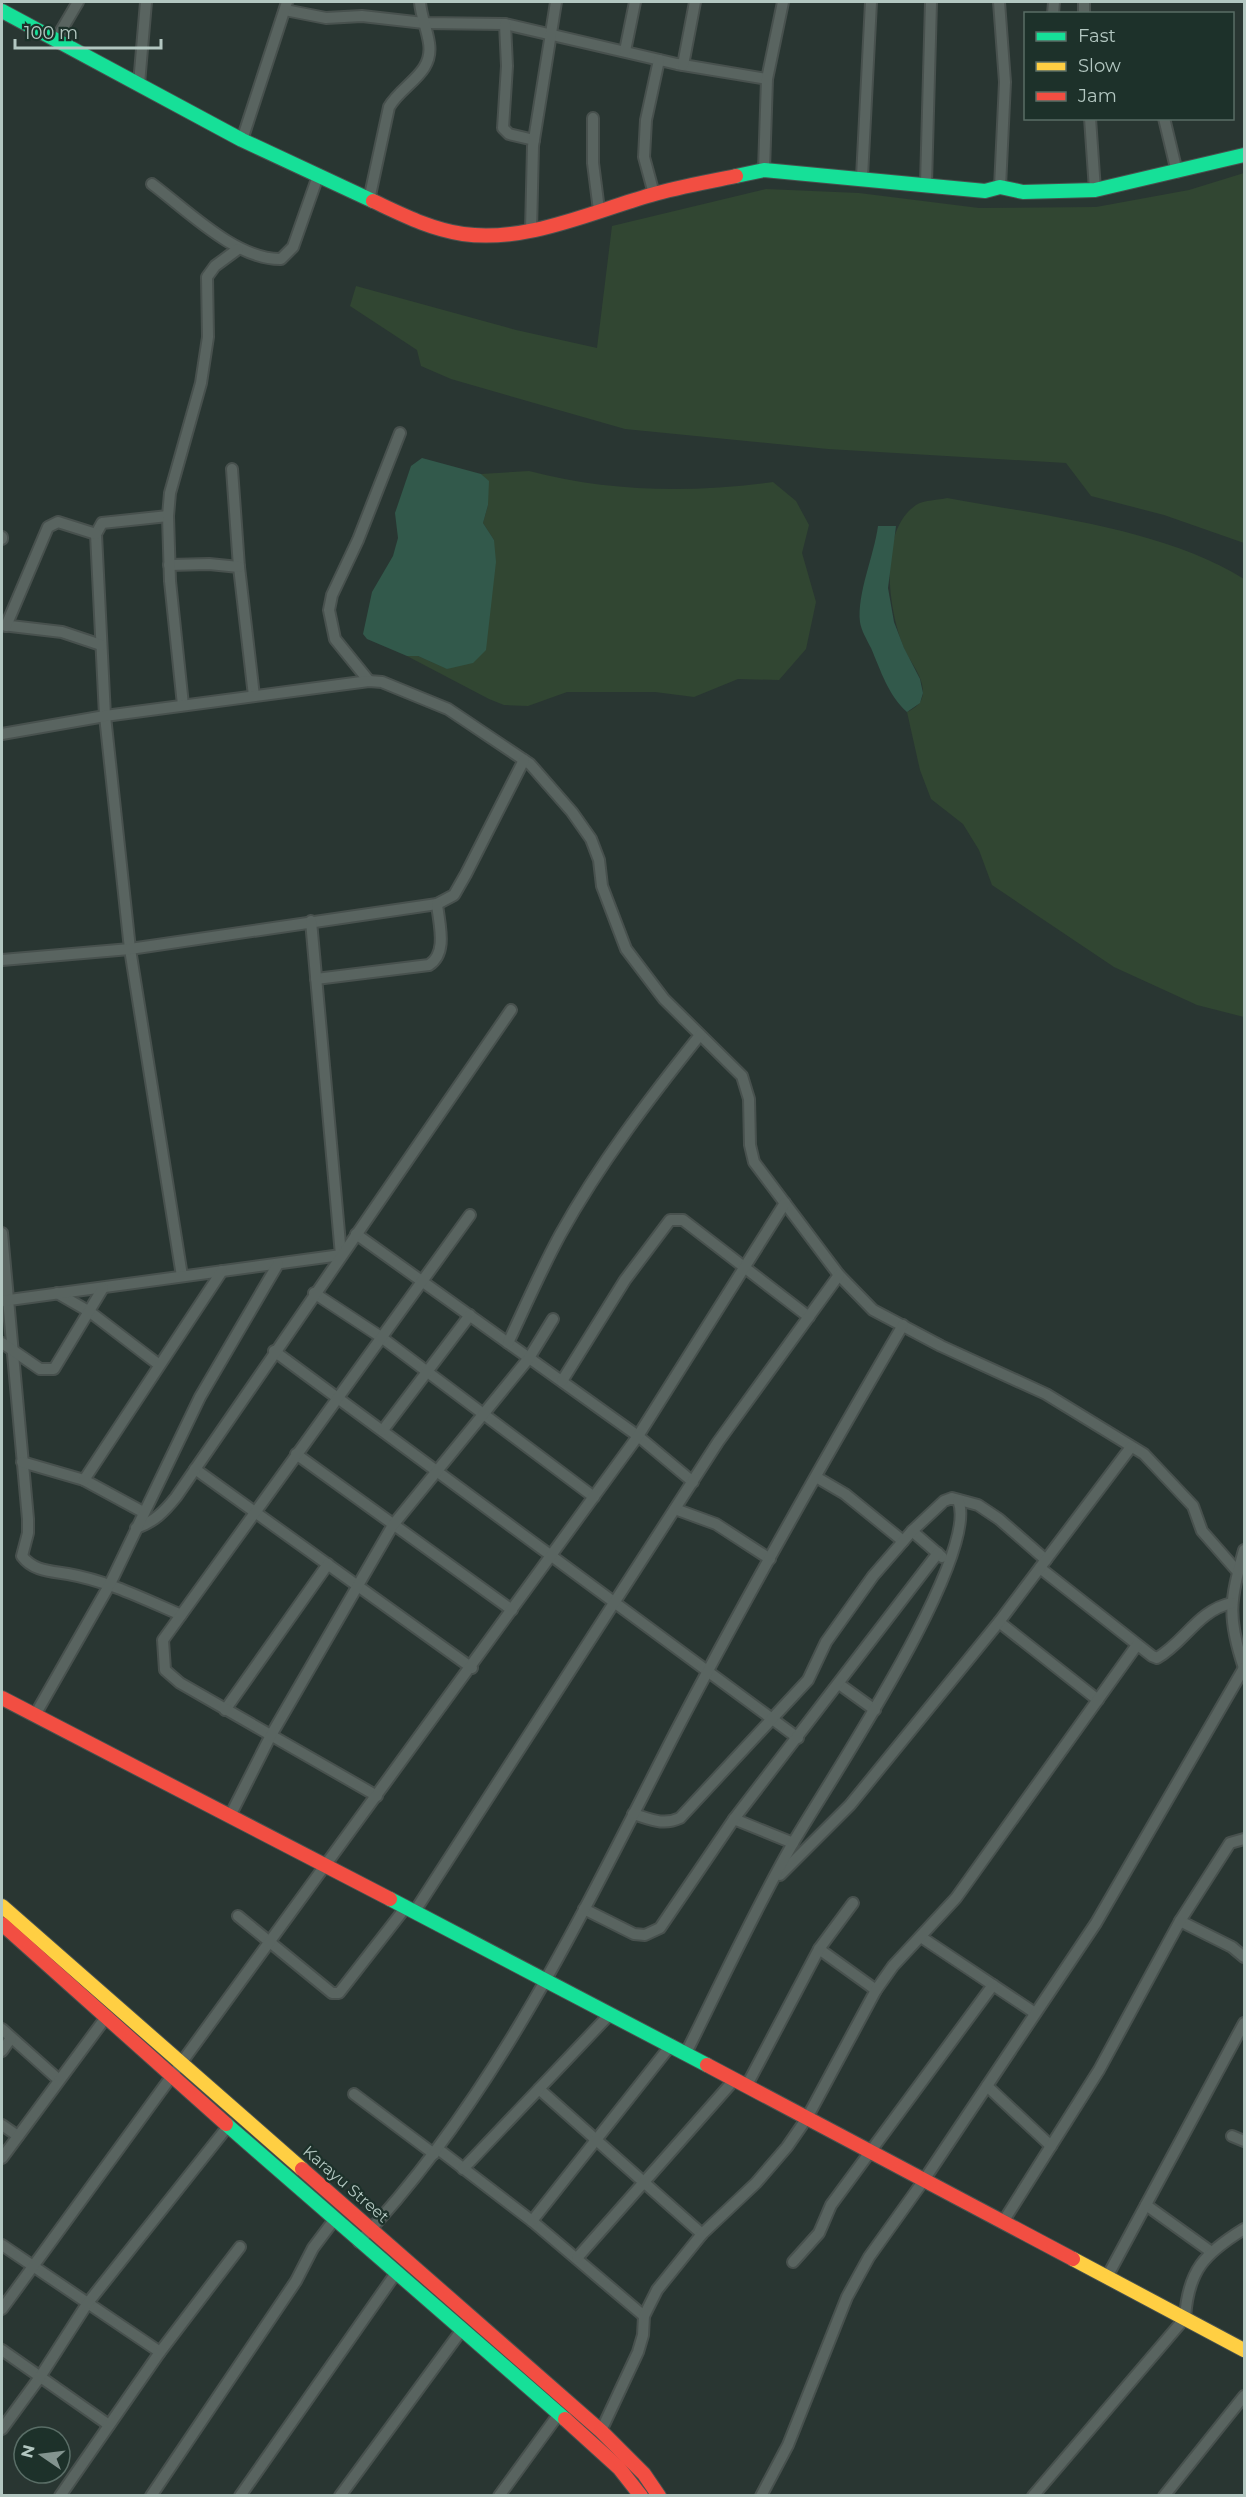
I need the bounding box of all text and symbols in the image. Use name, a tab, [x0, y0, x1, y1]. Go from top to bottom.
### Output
scale bar	[15, 12, 160, 50]
legend	[1024, 12, 1234, 120]
text: 100 m	[24, 22, 78, 44]
text: Fast	[1078, 25, 1116, 47]
text: Slow	[1078, 55, 1121, 77]
text: Jam	[1077, 85, 1117, 107]
street label: Karayu Street	[299, 2142, 393, 2227]
north arrow	[12, 2425, 72, 2485]
text: N	[17, 2443, 39, 2460]

